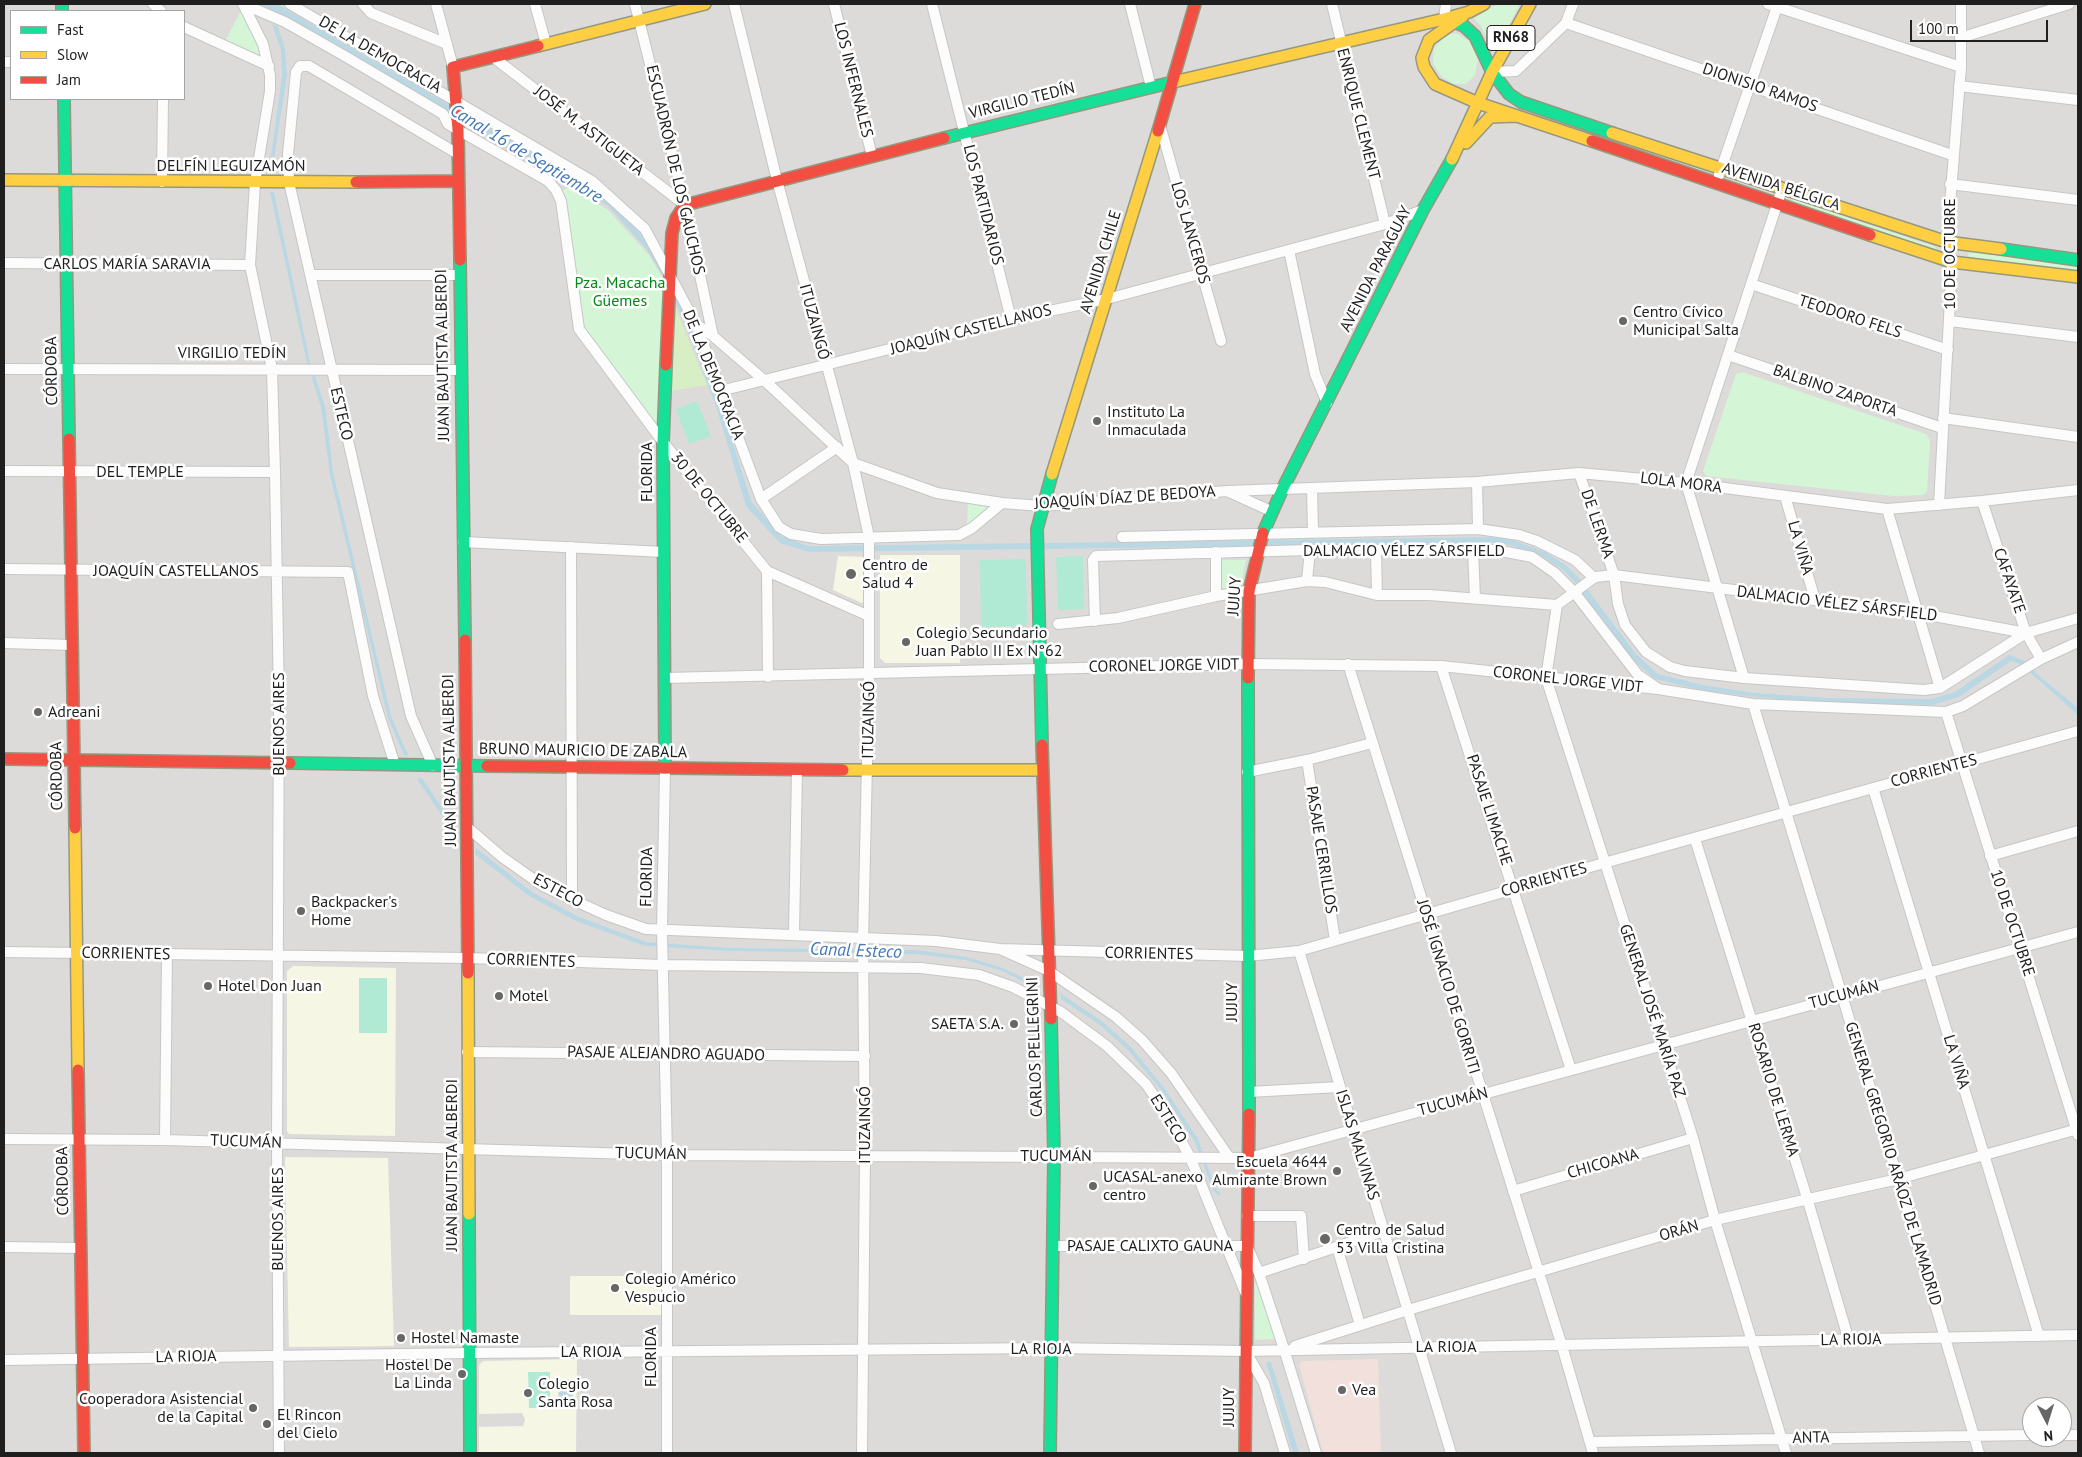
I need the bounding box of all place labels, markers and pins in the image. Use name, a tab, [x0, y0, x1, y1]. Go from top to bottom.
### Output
place label: Centro Cívico Municipal Salta	[1633, 302, 1739, 340]
marker: Centro Cívico Municipal Salta	[1617, 315, 1629, 327]
place label: Instituto La Inmaculada	[1107, 402, 1186, 440]
marker: Instituto La Inmaculada	[1091, 415, 1103, 427]
place label: Centro de Salud 4	[862, 555, 928, 593]
marker: Centro de Salud 4	[844, 567, 858, 581]
place label: Colegio Secundario Juan Pablo II Ex N°62	[916, 623, 1062, 661]
marker: Colegio Secundario Juan Pablo II Ex N°62	[900, 636, 912, 648]
place label: Adreani	[48, 702, 101, 722]
marker: Adreani	[32, 706, 44, 718]
place label: Backpacker's Home	[311, 892, 397, 930]
marker: Backpacker's Home	[295, 905, 307, 917]
place label: Hotel Don Juan	[218, 976, 322, 996]
marker: Hotel Don Juan	[202, 980, 214, 992]
place label: Motel	[509, 986, 548, 1006]
marker: Motel	[493, 990, 505, 1002]
place label: SAETA S.A.	[931, 1014, 1004, 1034]
marker: SAETA S.A.	[1008, 1018, 1020, 1030]
place label: Escuela 4644 Almirante Brown	[1212, 1152, 1327, 1190]
marker: Escuela 4644 Almirante Brown	[1331, 1165, 1343, 1177]
place label: UCASAL-anexo centro	[1103, 1167, 1203, 1205]
marker: UCASAL-anexo centro	[1087, 1180, 1099, 1192]
place label: Centro de Salud 53 Villa Cristina	[1336, 1220, 1445, 1258]
marker: Centro de Salud 53 Villa Cristina	[1318, 1232, 1332, 1246]
place label: Colegio Américo Vespucio	[625, 1269, 736, 1307]
marker: Colegio Américo Vespucio	[609, 1282, 621, 1294]
place label: Hostel Namaste	[411, 1328, 519, 1348]
marker: Hostel Namaste	[395, 1332, 407, 1344]
place label: Hostel De La Linda	[385, 1355, 452, 1393]
marker: Hostel De La Linda	[456, 1368, 468, 1380]
place label: Colegio Santa Rosa	[538, 1374, 613, 1412]
place label: Vea	[1352, 1380, 1376, 1400]
marker: Vea	[1336, 1384, 1348, 1396]
marker: Colegio Santa Rosa	[522, 1387, 534, 1399]
place label: Cooperadora Asistencial de la Capital	[79, 1389, 243, 1427]
marker: Cooperadora Asistencial de la Capital	[247, 1402, 259, 1414]
place label: El Rincon del Cielo	[277, 1405, 341, 1443]
marker: El Rincon del Cielo	[261, 1418, 273, 1430]

